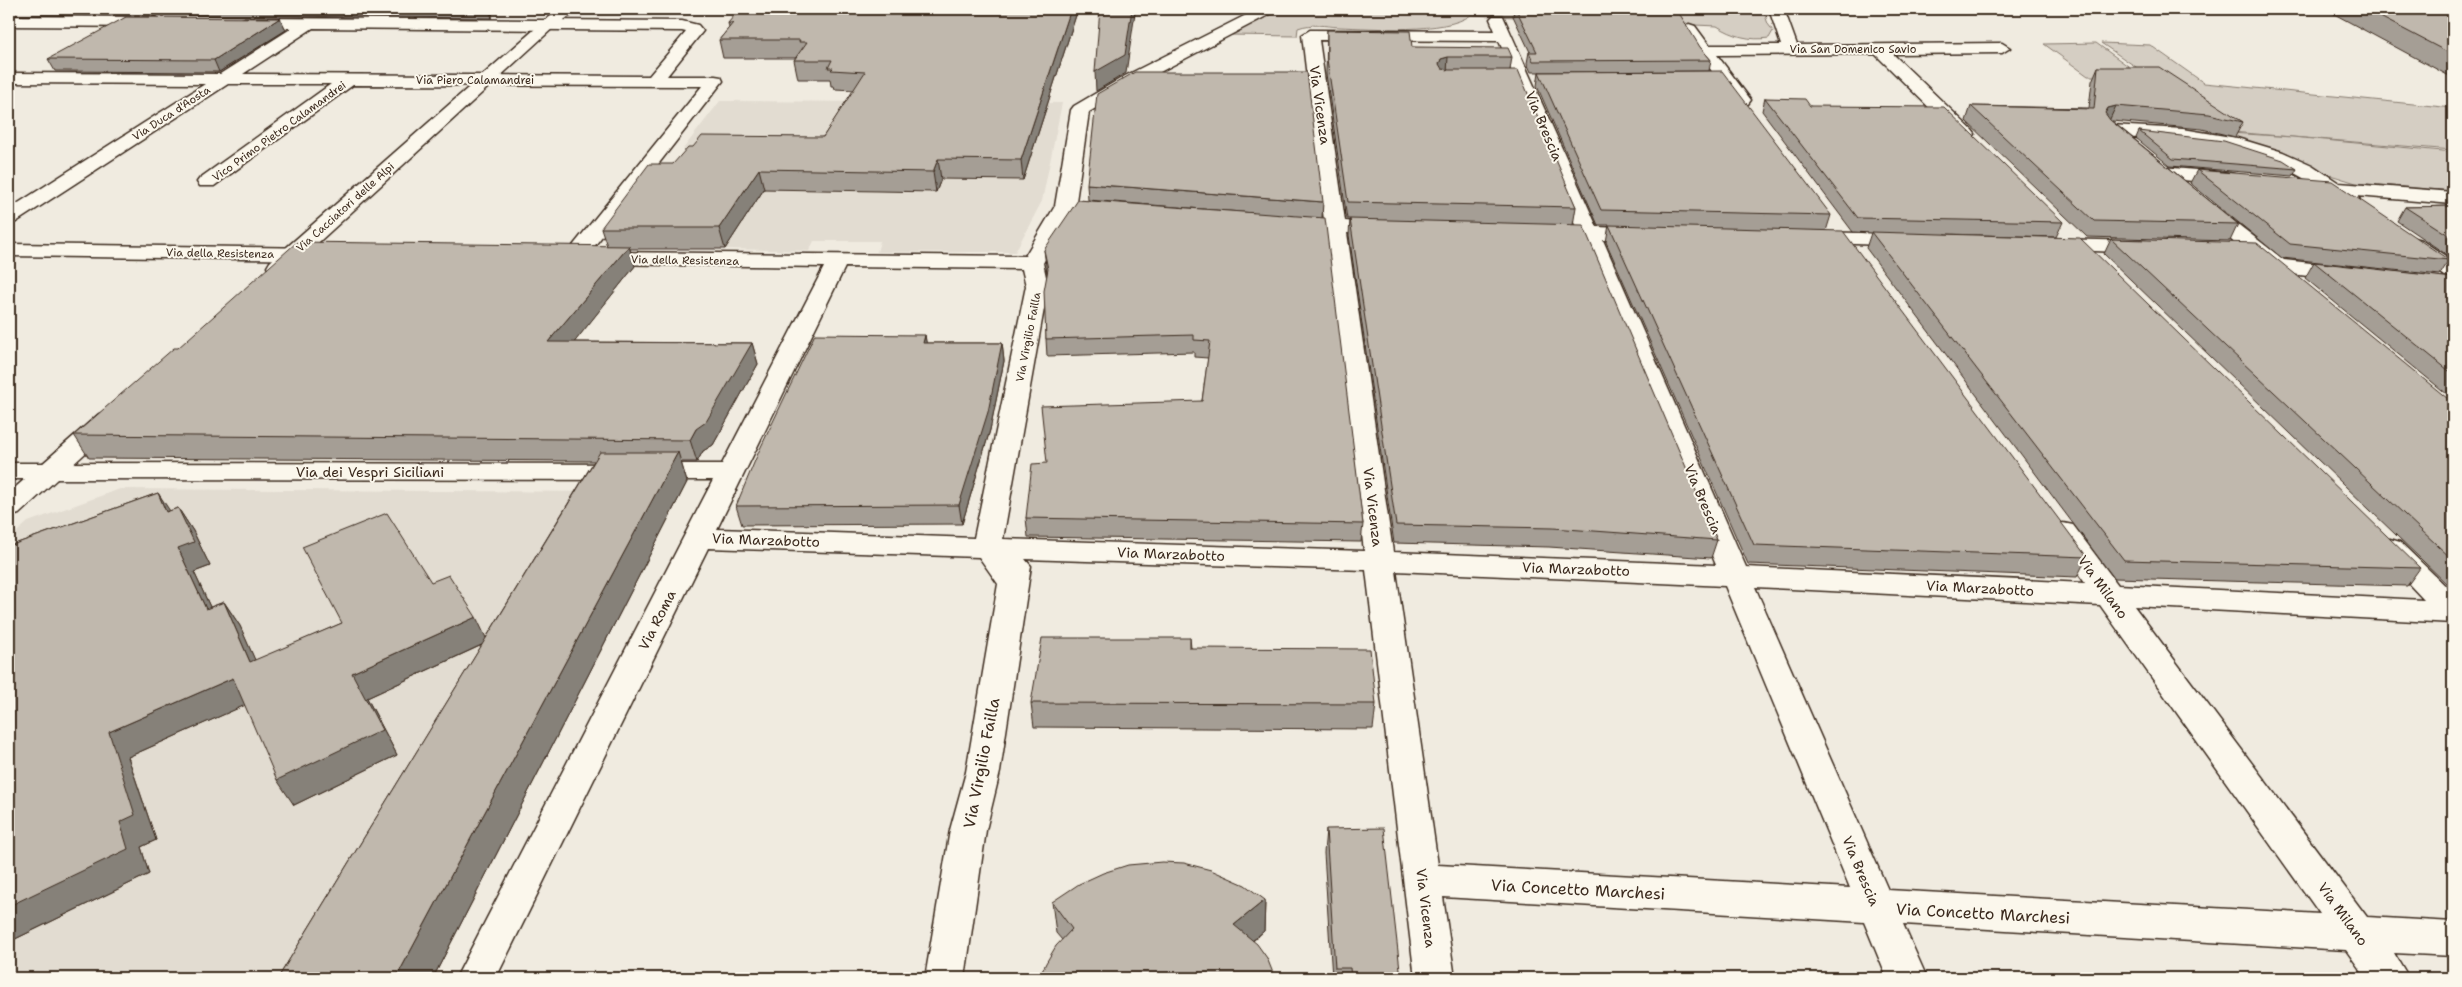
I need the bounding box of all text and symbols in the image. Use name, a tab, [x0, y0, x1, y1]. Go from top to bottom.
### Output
street label: Via San Domenico Savio	[1790, 42, 1917, 57]
street label: Via Vicenza	[1306, 64, 1334, 146]
street label: Via Piero Calamandrei	[416, 73, 534, 88]
street label: Vico Primo Pietro Calamandrei	[209, 78, 349, 185]
street label: Via Duca d'Aosta	[129, 83, 213, 144]
street label: Via Brescia	[1521, 88, 1567, 164]
street label: Via Cacciatori delle Alpi	[293, 159, 398, 256]
street label: Via della Resistenza	[166, 245, 274, 262]
street label: Via della Resistenza	[631, 252, 739, 269]
street label: Via Virgilio Failla	[1012, 291, 1045, 383]
street label: Via Brescia	[1680, 461, 1726, 537]
street label: Via dei Vespri Siciliani	[296, 463, 444, 481]
street label: Via Vicenza	[1359, 466, 1387, 548]
street label: Via Marzabotto	[712, 529, 820, 551]
street label: Via Marzabotto	[1117, 543, 1225, 565]
street label: Via Milano	[2074, 552, 2132, 622]
street label: Via Marzabotto	[1522, 558, 1630, 580]
street label: Via Marzabotto	[1926, 576, 2034, 600]
street label: Via Roma	[634, 587, 680, 653]
street label: Via Virgilio Failla	[959, 696, 1004, 830]
street label: Via Brescia	[1838, 833, 1884, 909]
street label: Via Vicenza	[1412, 867, 1440, 949]
street label: Via Concetto Marchesi	[1490, 874, 1666, 905]
street label: Via Milano	[2314, 879, 2372, 949]
street label: Via Concetto Marchesi	[1895, 898, 2071, 929]

